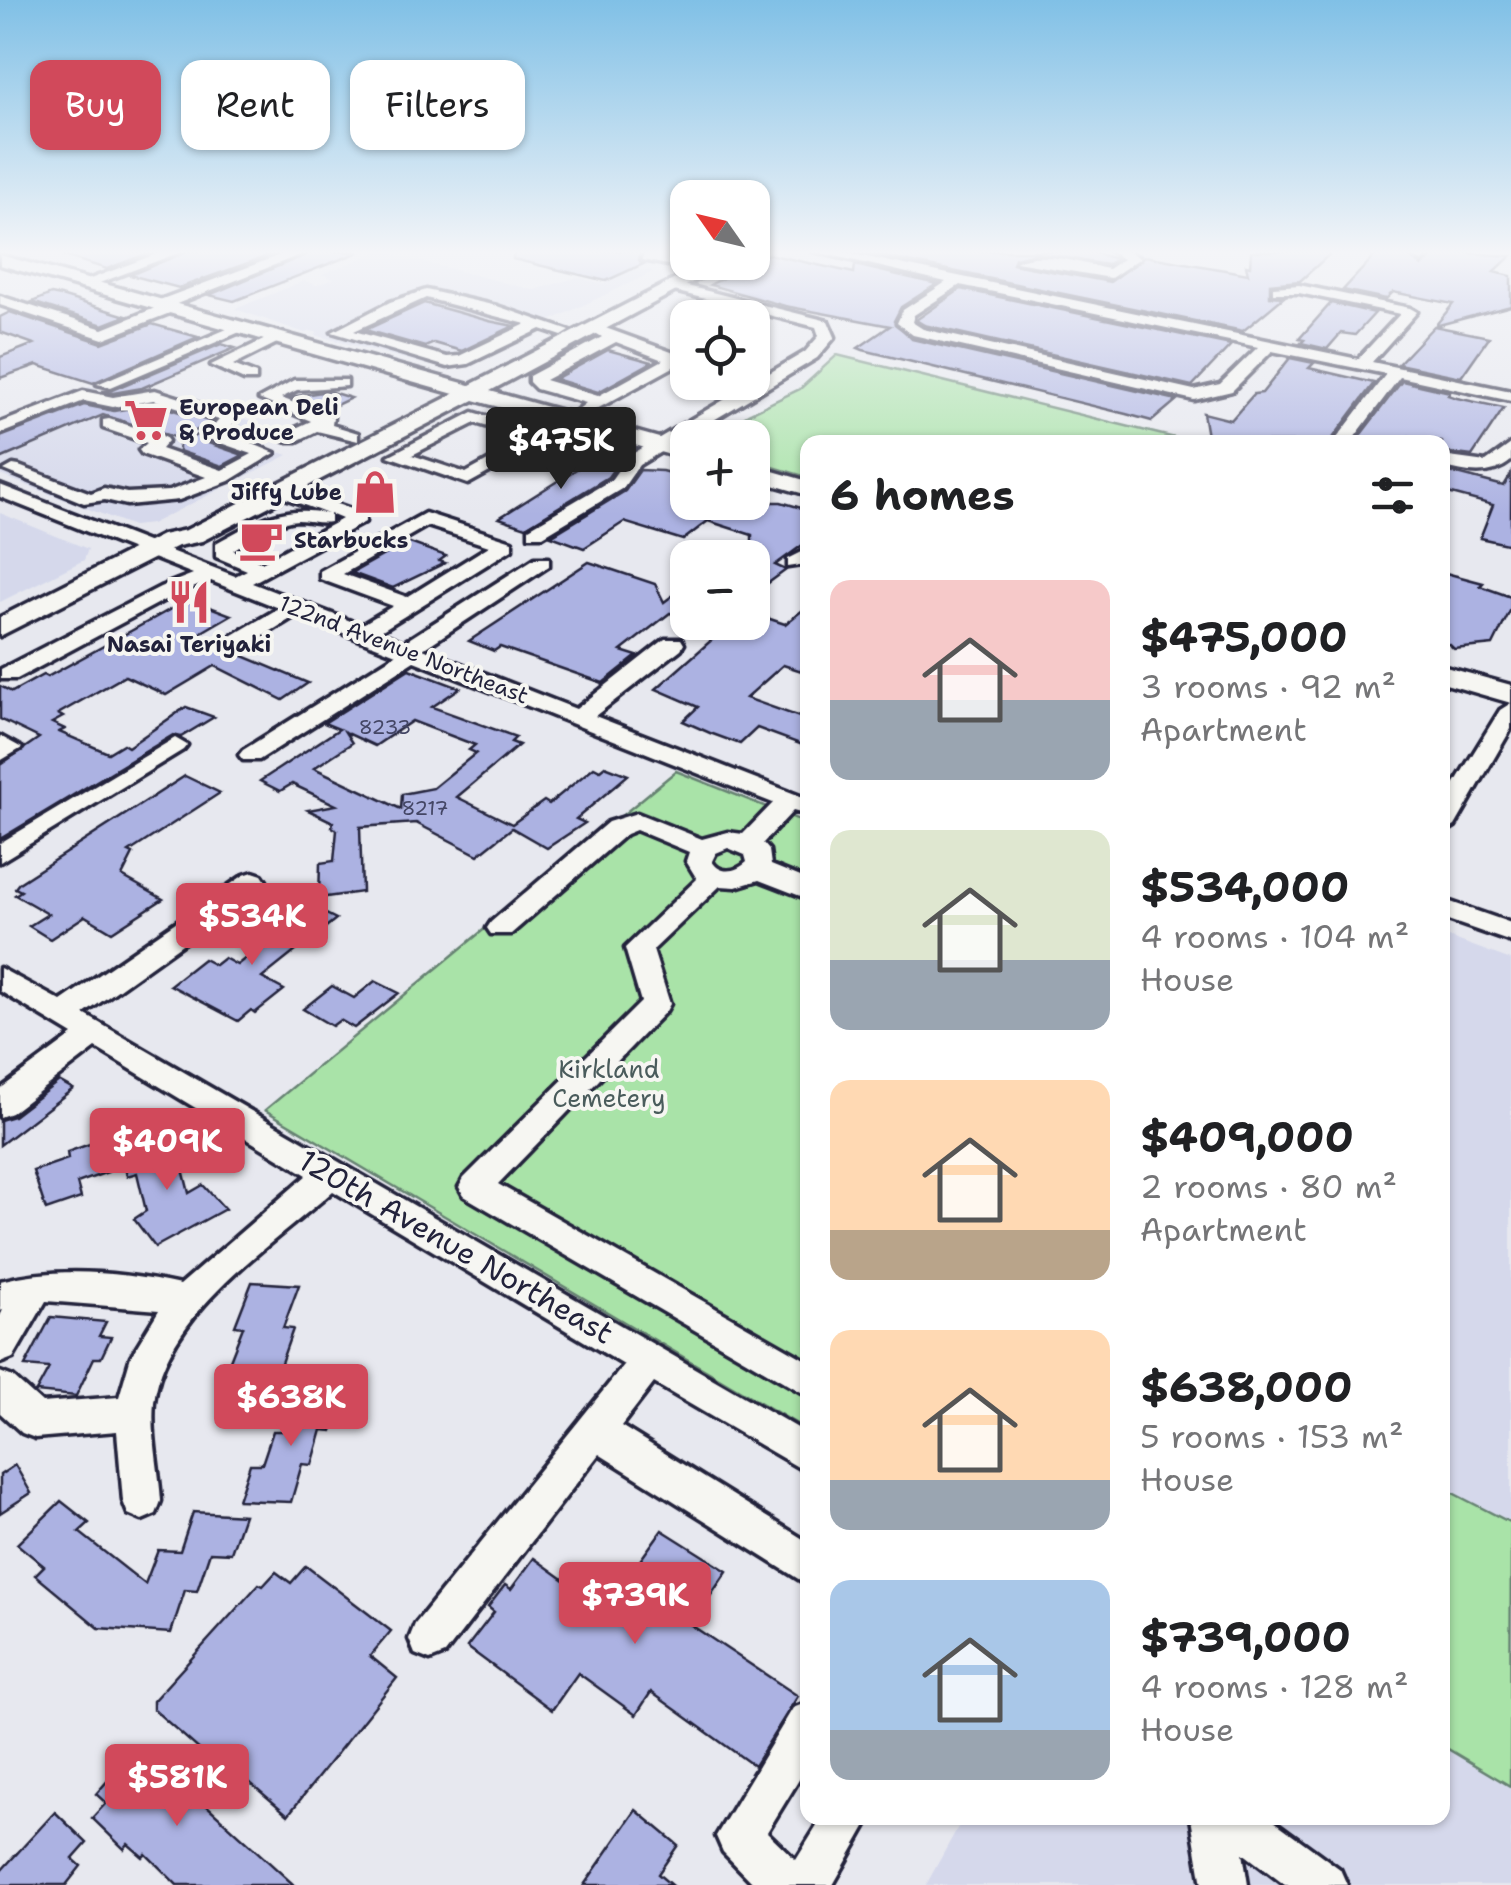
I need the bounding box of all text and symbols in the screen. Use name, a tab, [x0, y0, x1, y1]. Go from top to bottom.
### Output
chip: Buy	[30, 60, 161, 150]
chip: Rent	[181, 60, 330, 150]
chip: Filters	[350, 60, 525, 150]
north arrow	[670, 180, 770, 280]
map controls	[670, 180, 770, 640]
button: locate	[670, 300, 770, 400]
place label: European Deli & Produce	[179, 393, 339, 447]
supermarket icon: European Deli & Produce	[122, 396, 170, 444]
pin: $475K	[491, 407, 631, 492]
text: $475K	[508, 418, 614, 461]
button: +	[670, 420, 770, 520]
text: 6 homes	[830, 467, 1015, 523]
shop icon: Jiffy Lube	[351, 468, 399, 516]
icon: filters	[1365, 468, 1420, 523]
place label: Jiffy Lube	[231, 478, 342, 507]
cafe icon: Starbucks	[237, 516, 285, 564]
place label: Starbucks	[294, 526, 408, 555]
button: −	[670, 540, 770, 640]
restaurant icon: Nasai Teriyaki	[165, 578, 213, 626]
street label: 122nd Avenue Northeast	[275, 588, 533, 710]
text: $475,000	[1140, 609, 1348, 665]
icon: home	[910, 620, 1030, 740]
place label: Nasai Teriyaki	[107, 630, 271, 659]
text: 3 rooms · 92 m²	[1140, 665, 1396, 708]
text: Apartment	[1140, 708, 1307, 751]
house number: 8233	[359, 714, 411, 740]
house number: 8217	[401, 795, 449, 821]
text: $534,000	[1140, 859, 1349, 915]
icon: home	[910, 870, 1030, 990]
pin: $534K	[182, 883, 322, 968]
text: $534K	[198, 894, 306, 937]
text: 4 rooms · 104 m²	[1140, 915, 1409, 958]
text: House	[1140, 958, 1234, 1001]
park label: Kirkland Cemetery	[552, 1052, 666, 1115]
pin: $409K	[97, 1108, 237, 1193]
text: $409,000	[1140, 1109, 1354, 1165]
text: $409K	[112, 1119, 222, 1162]
icon: home	[910, 1120, 1030, 1240]
street label: 120th Avenue Northeast	[291, 1140, 621, 1354]
text: 2 rooms · 80 m²	[1140, 1165, 1397, 1208]
text: Apartment	[1140, 1208, 1307, 1251]
text: $638,000	[1140, 1359, 1353, 1415]
pin: $638K	[221, 1364, 361, 1449]
icon: home	[910, 1370, 1030, 1490]
text: $638K	[236, 1375, 346, 1418]
text: 5 rooms · 153 m²	[1140, 1415, 1403, 1458]
text: House	[1140, 1458, 1234, 1501]
pin: $739K	[565, 1562, 705, 1647]
text: $739K	[581, 1573, 689, 1616]
text: $739,000	[1140, 1609, 1351, 1665]
icon: home	[910, 1620, 1030, 1740]
text: 4 rooms · 128 m²	[1140, 1665, 1408, 1708]
text: House	[1140, 1708, 1234, 1751]
pin: $581K	[107, 1744, 247, 1829]
text: $581K	[127, 1755, 227, 1798]

